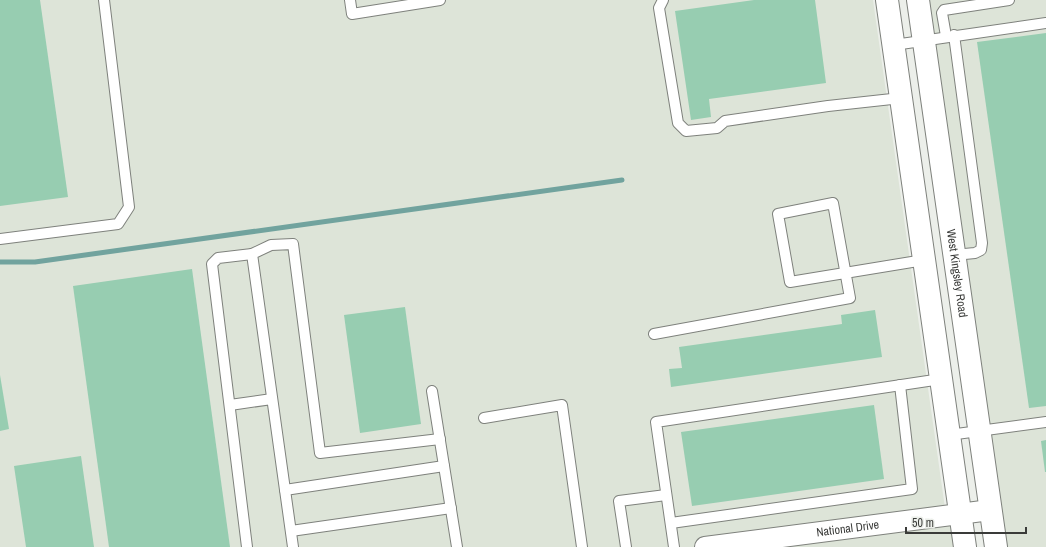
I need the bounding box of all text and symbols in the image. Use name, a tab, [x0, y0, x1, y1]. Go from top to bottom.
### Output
street label: West Kingsley Road	[943, 228, 971, 318]
scale bar	[906, 509, 1026, 535]
text: 50 m	[912, 515, 934, 531]
street label: National Drive	[816, 516, 880, 540]

